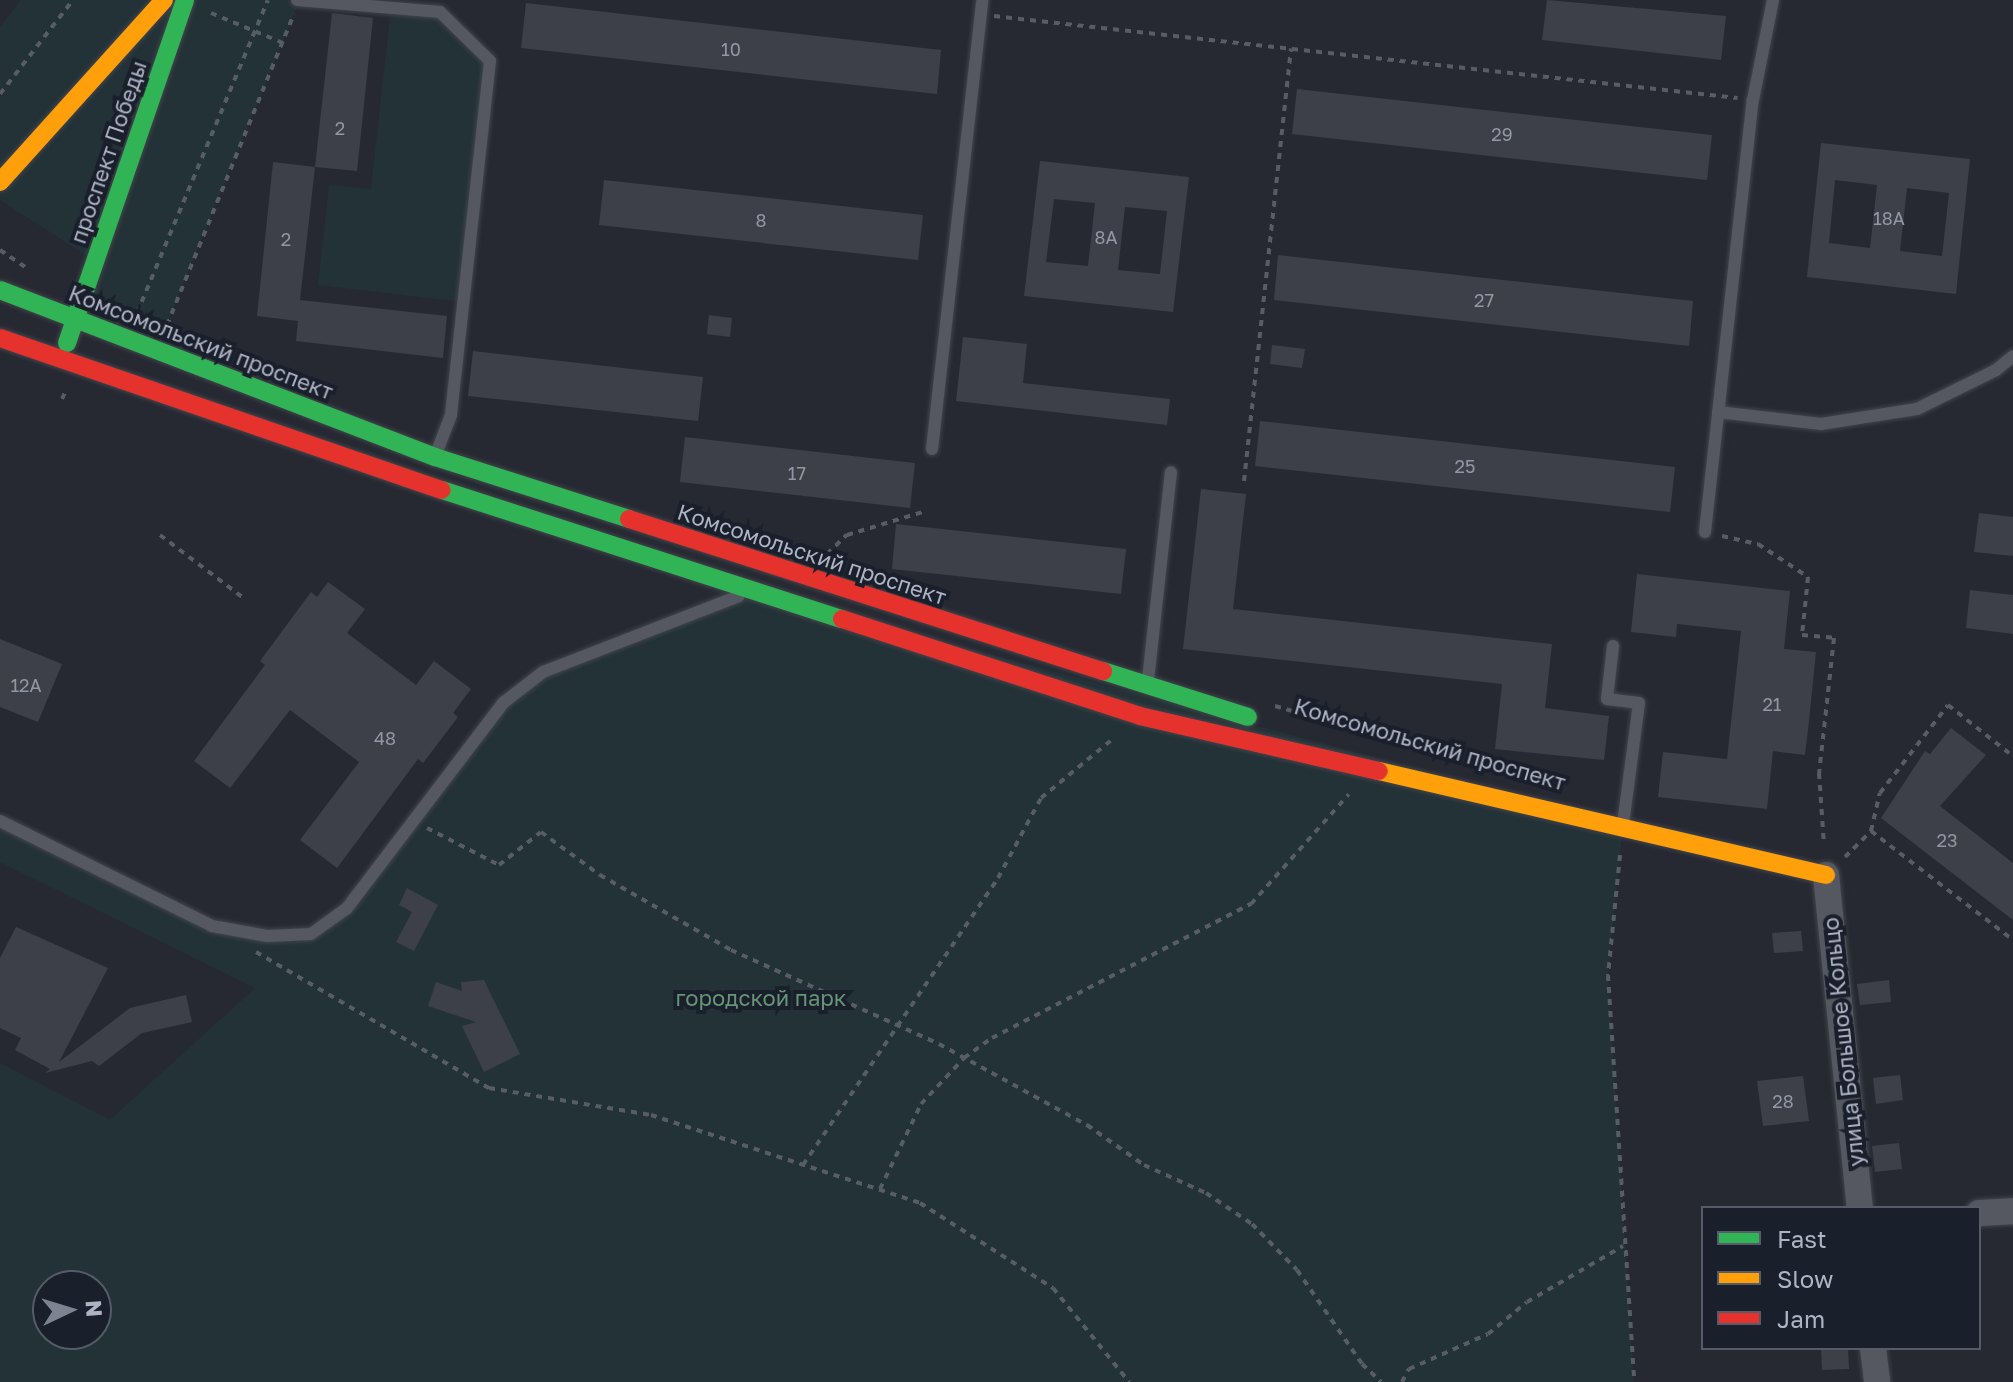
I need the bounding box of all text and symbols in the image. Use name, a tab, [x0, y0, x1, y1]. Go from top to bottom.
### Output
house number: 10	[721, 38, 741, 60]
street label: проспект Победы	[64, 57, 152, 247]
house number: 2	[335, 117, 345, 139]
house number: 29	[1491, 123, 1513, 145]
house number: 18А	[1873, 207, 1905, 229]
house number: 8	[756, 209, 766, 231]
house number: 8А	[1094, 226, 1118, 248]
house number: 2	[281, 228, 291, 250]
street label: Комсомольский проспект	[65, 279, 337, 405]
house number: 27	[1474, 289, 1494, 311]
house number: 25	[1455, 455, 1475, 477]
house number: 17	[788, 462, 806, 484]
street label: Комсомольский проспект	[674, 498, 950, 610]
house number: 12А	[10, 674, 42, 696]
street label: Комсомольский проспект	[1291, 693, 1569, 795]
house number: 21	[1762, 693, 1782, 715]
house number: 48	[374, 727, 396, 749]
house number: 23	[1937, 829, 1957, 851]
street label: улица Большое Кольцо	[1817, 916, 1869, 1168]
park label: городской парк	[675, 985, 847, 1011]
house number: 28	[1772, 1090, 1794, 1112]
legend	[1701, 1206, 1981, 1350]
text: Fast	[1777, 1224, 1827, 1253]
text: Slow	[1777, 1264, 1833, 1293]
north arrow	[32, 1270, 112, 1350]
text: N	[80, 1299, 108, 1318]
text: Jam	[1777, 1304, 1825, 1333]

